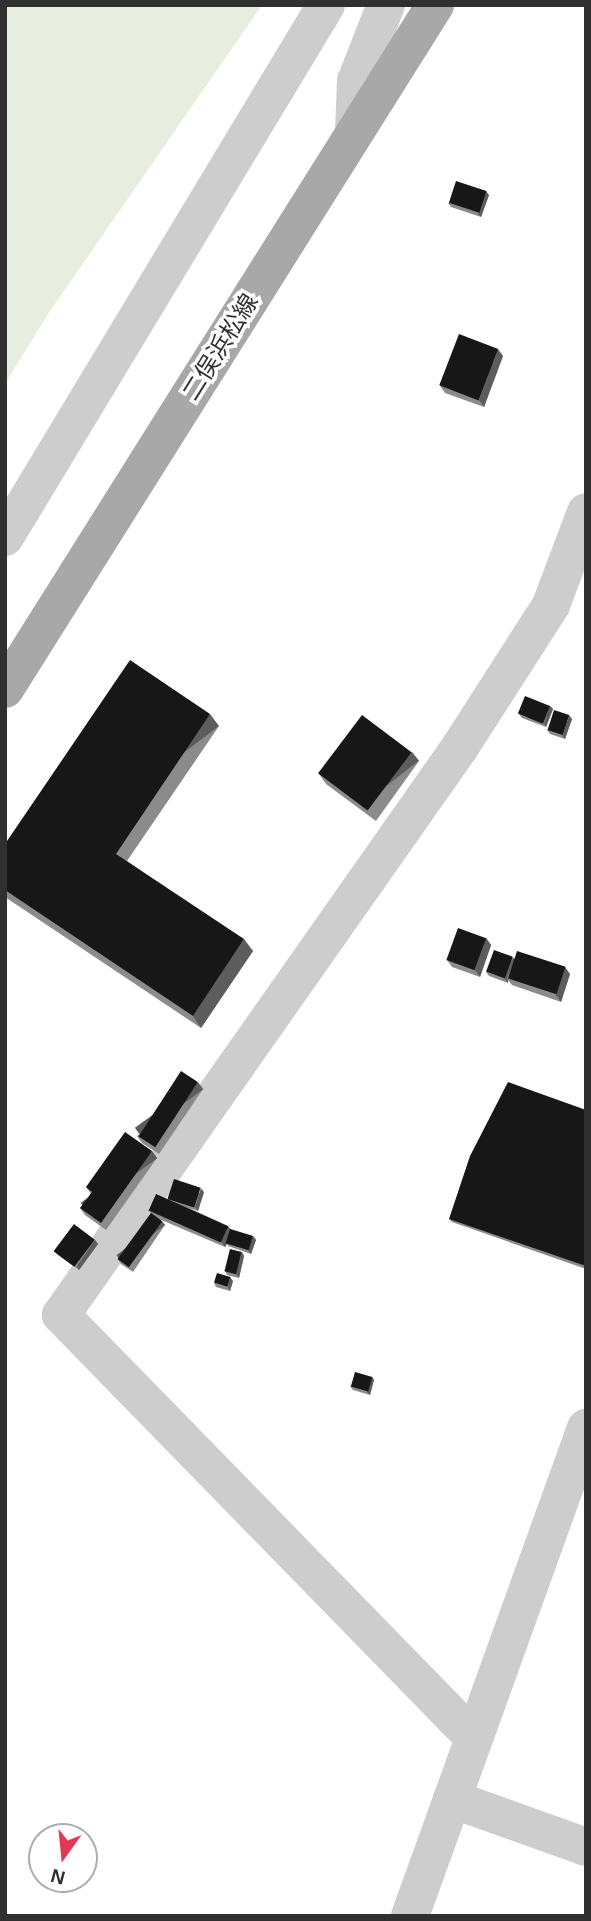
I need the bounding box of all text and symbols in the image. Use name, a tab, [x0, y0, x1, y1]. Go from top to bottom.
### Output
street label: 二俣浜松線	[176, 288, 264, 406]
north arrow	[28, 1823, 98, 1893]
text: N	[49, 1865, 67, 1889]

